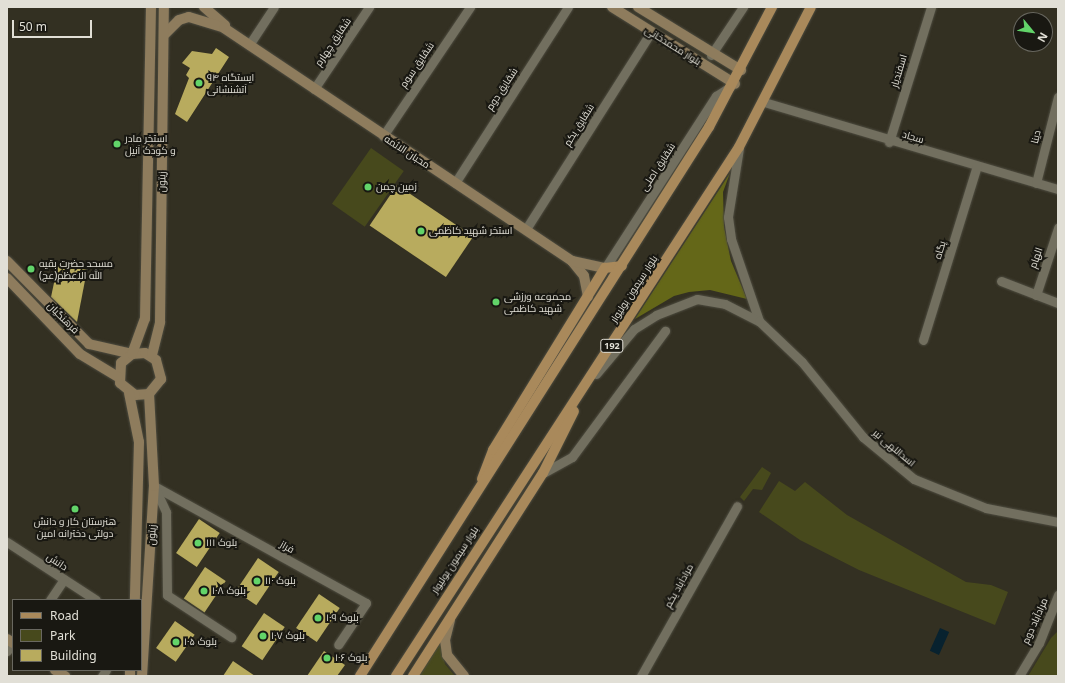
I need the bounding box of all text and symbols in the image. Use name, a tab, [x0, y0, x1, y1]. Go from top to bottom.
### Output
scale bar	[14, 12, 94, 38]
north arrow	[1013, 12, 1053, 52]
street label: شقایق چهارم	[312, 16, 354, 68]
text: 50 m	[19, 18, 47, 35]
street label: بلوار محمدخانی	[643, 24, 703, 68]
text: N	[1034, 30, 1052, 45]
street label: شقایق سوم	[397, 40, 437, 90]
street label: اسفندیار	[888, 53, 910, 89]
street label: شقایق دوم	[484, 65, 520, 113]
place label: ایستگاه ۹۴ آتشنشانی	[207, 71, 254, 94]
marker: ایستگاه ۹۴ آتشنشانی	[194, 78, 204, 88]
street label: شقایق یکم	[561, 102, 597, 148]
street label: سجاد	[901, 128, 925, 146]
street label: دینا	[1029, 129, 1043, 145]
place label: استخر مادر و کودک آنیل	[125, 132, 176, 156]
street label: محبان الائمه	[382, 133, 432, 171]
marker: استخر مادر و کودک آنیل	[112, 139, 122, 149]
street label: شقایق اصلی	[638, 141, 678, 193]
street label: زیتون	[156, 172, 168, 192]
place label: زمین چمن	[376, 181, 417, 193]
marker: زمین چمن	[363, 182, 373, 192]
place label: استخر شهید کاظمی	[429, 225, 513, 237]
marker: استخر شهید کاظمی	[416, 226, 426, 236]
street label: پگاه	[932, 239, 948, 261]
street label: الهام	[1027, 246, 1045, 270]
street label: بلوار سیمون بولیوار	[608, 253, 660, 325]
place label: مسجد حضرت بقیه الله الاعظم(عج)	[39, 257, 113, 280]
marker: مسجد حضرت بقیه الله الاعظم(عج)	[26, 264, 36, 274]
place label: مجموعه ورزشی شهید کاظمی	[504, 290, 571, 314]
marker: مجموعه ورزشی شهید کاظمی	[491, 297, 501, 307]
street label: فرهنگیان	[45, 300, 81, 336]
road number: 192	[600, 339, 624, 353]
street label: اسداللهی نیر	[870, 427, 918, 469]
marker: هنرستان کار و دانش دولتی دخترانه امین	[70, 504, 80, 514]
place label: هنرستان کار و دانش دولتی دخترانه امین	[34, 515, 116, 538]
street label: زیتون	[145, 524, 159, 546]
street label: بلوار سیمون بولیوار	[429, 524, 481, 596]
place label: بلوک ۱۱۱	[206, 537, 237, 549]
marker: بلوک ۱۱۱	[193, 538, 203, 548]
street label: فراز	[278, 538, 296, 556]
street label: دانش	[44, 551, 70, 573]
street label: مرادآباد یکم	[662, 562, 696, 610]
place label: بلوک ۱۱۰	[265, 575, 296, 587]
marker: بلوک ۱۱۰	[252, 576, 262, 586]
place label: بلوک ۱۰۸	[212, 585, 246, 597]
marker: بلوک ۱۰۸	[199, 586, 209, 596]
street label: مرادآباد دوم	[1020, 596, 1050, 646]
legend	[12, 599, 142, 671]
text: Road	[50, 607, 79, 624]
place label: بلوک ۱۰۹	[326, 612, 359, 624]
marker: بلوک ۱۰۹	[313, 613, 323, 623]
text: Park	[50, 627, 75, 644]
place label: بلوک ۱۰۷	[271, 630, 305, 642]
marker: بلوک ۱۰۷	[258, 631, 268, 641]
place label: بلوک ۱۰۵	[184, 636, 217, 648]
marker: بلوک ۱۰۵	[171, 637, 181, 647]
text: Building	[50, 647, 97, 664]
place label: بلوک ۱۰۶	[335, 652, 367, 664]
marker: بلوک ۱۰۶	[322, 653, 332, 663]

